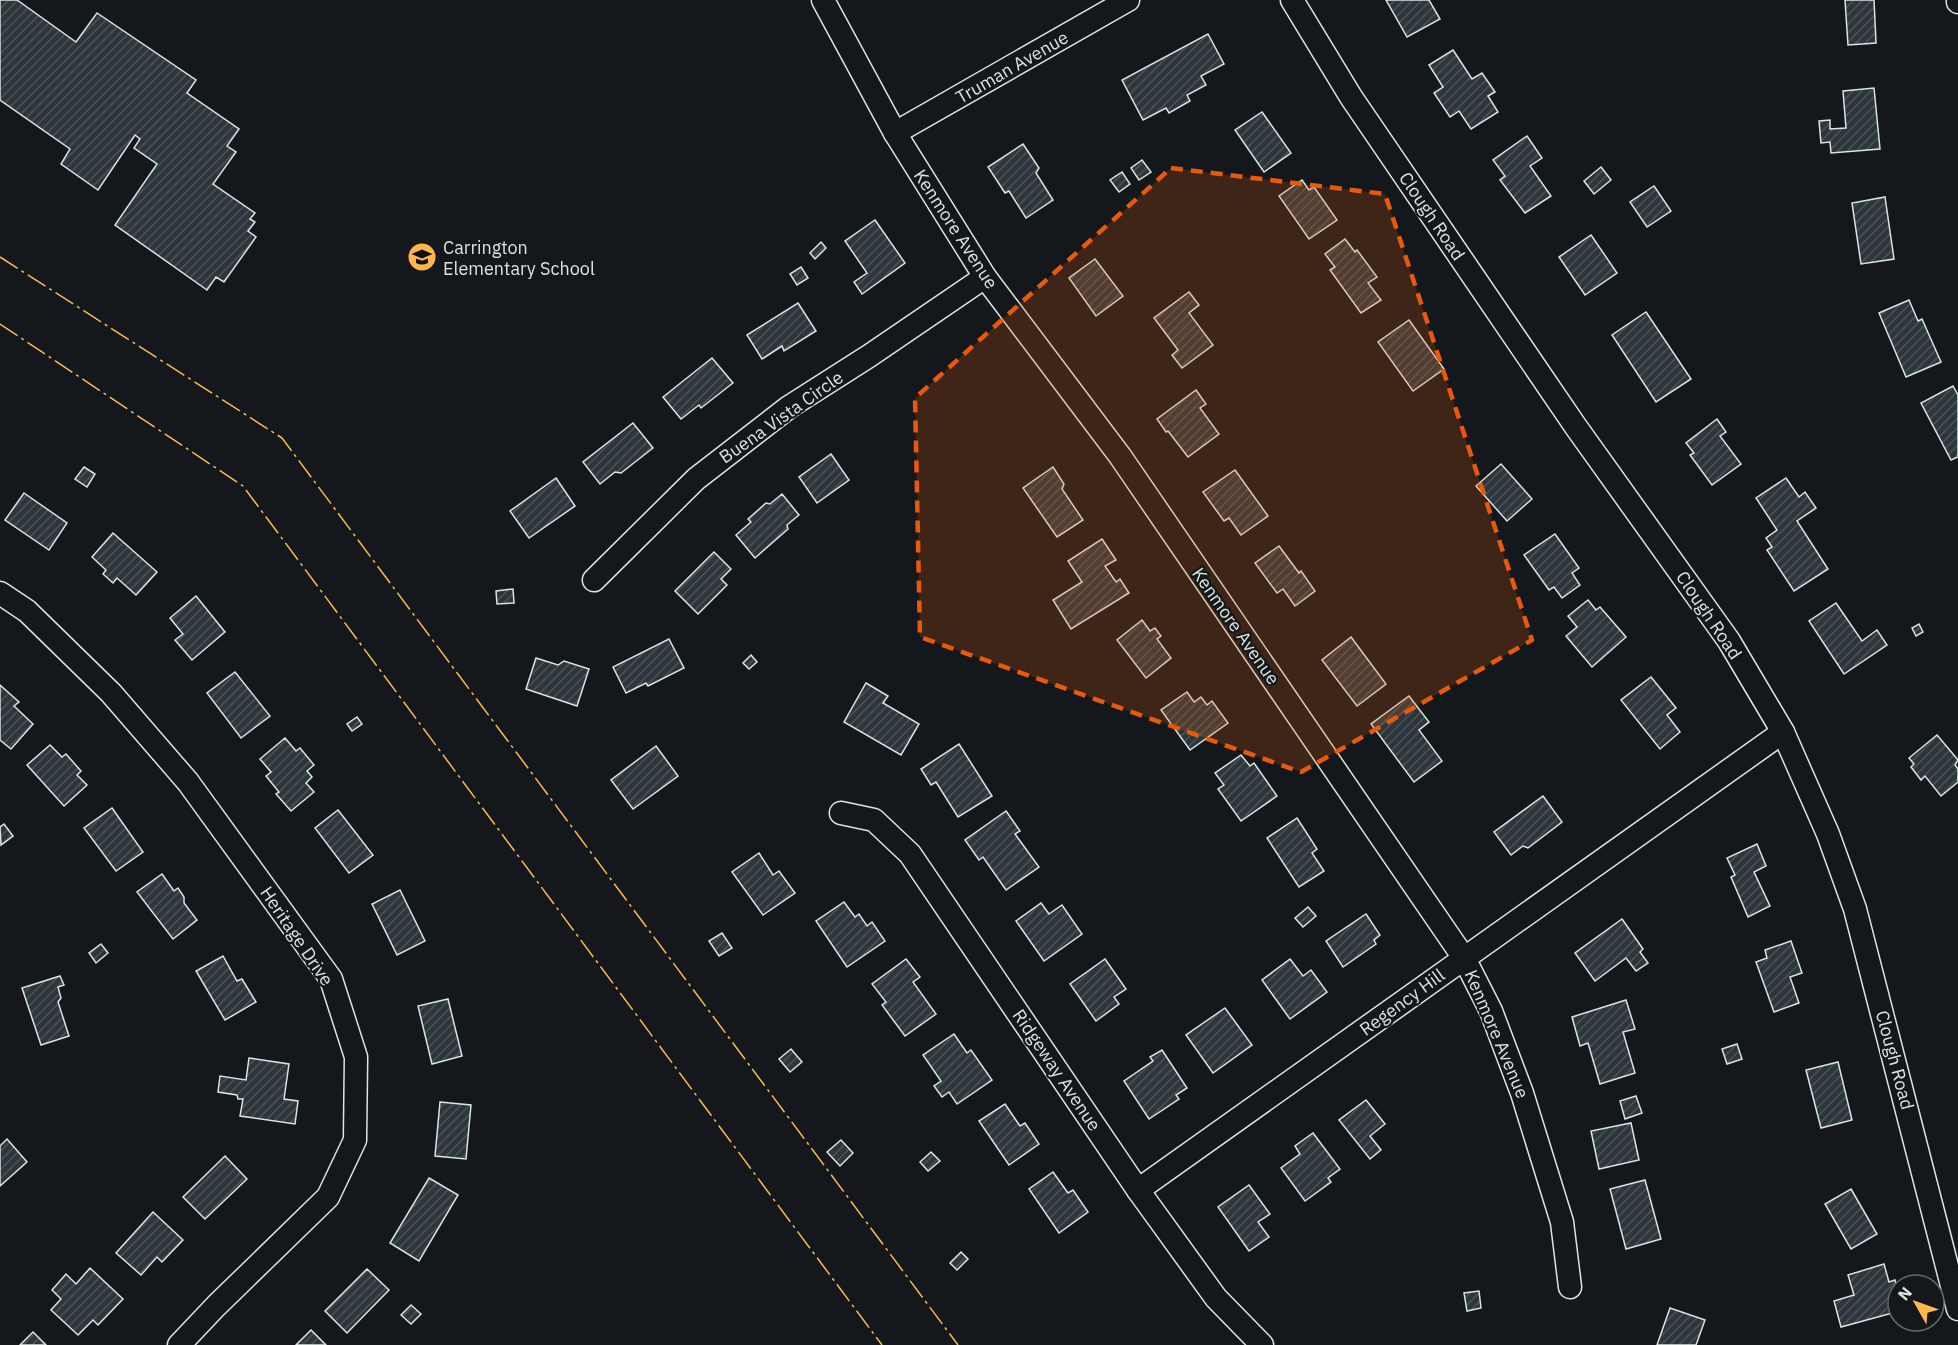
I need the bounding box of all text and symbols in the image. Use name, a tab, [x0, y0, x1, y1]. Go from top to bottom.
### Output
street label: Truman Avenue	[952, 25, 1073, 109]
street label: Kenmore Avenue	[909, 165, 1003, 293]
street label: Clough Road	[1394, 167, 1470, 265]
place label: Carrington Elementary School	[443, 236, 595, 280]
school or university icon: Carrington Elementary School	[406, 241, 438, 273]
street label: Buena Vista Circle	[715, 366, 848, 468]
street label: Kenmore Avenue	[1187, 563, 1285, 689]
street label: Clough Road	[1671, 566, 1747, 664]
street label: Heritage Drive	[255, 882, 339, 990]
street label: Regency Hill	[1355, 963, 1449, 1041]
street label: Kenmore Avenue	[1460, 966, 1535, 1102]
street label: Ridgeway Avenue	[1008, 1005, 1106, 1135]
street label: Clough Road	[1871, 1008, 1919, 1112]
north arrow	[1886, 1273, 1946, 1333]
text: N	[1893, 1282, 1916, 1304]

